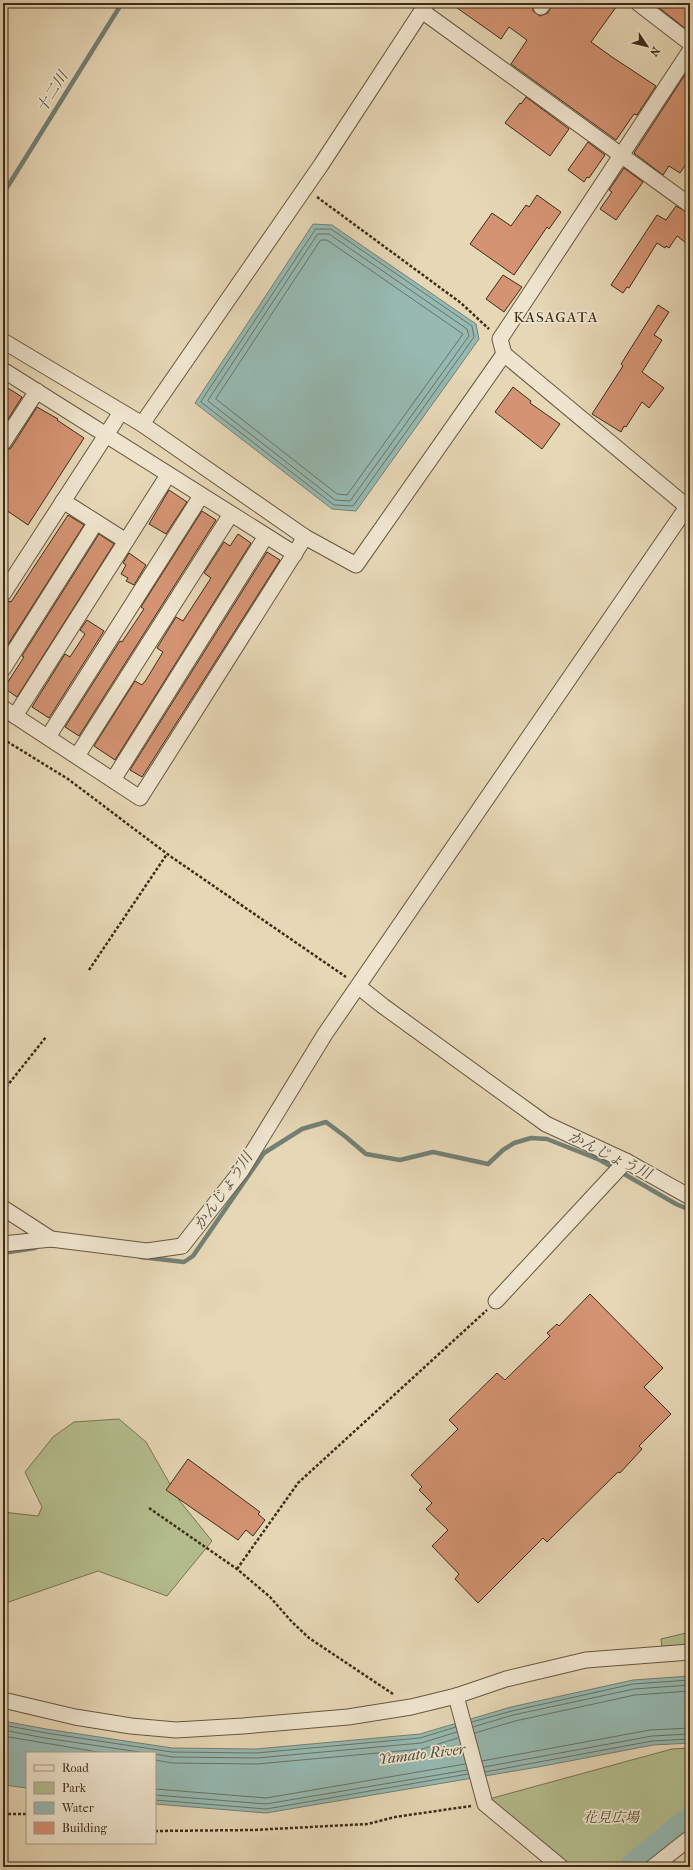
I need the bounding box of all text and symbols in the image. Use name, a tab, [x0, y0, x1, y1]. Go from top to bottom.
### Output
north arrow	[627, 26, 667, 66]
text: N	[647, 44, 663, 59]
water label: 十二川	[32, 66, 73, 116]
district label: KASAGATA	[513, 308, 599, 326]
water label: かんじょう川	[566, 1127, 656, 1184]
water label: かんじょう川	[190, 1147, 257, 1233]
water label: Yamato River	[378, 1740, 467, 1768]
legend	[26, 1752, 156, 1844]
text: Road	[62, 1761, 89, 1775]
text: Park	[62, 1781, 87, 1795]
text: Water	[61, 1801, 95, 1815]
park label: 花見広場	[583, 1809, 641, 1826]
text: Building	[62, 1821, 107, 1835]

